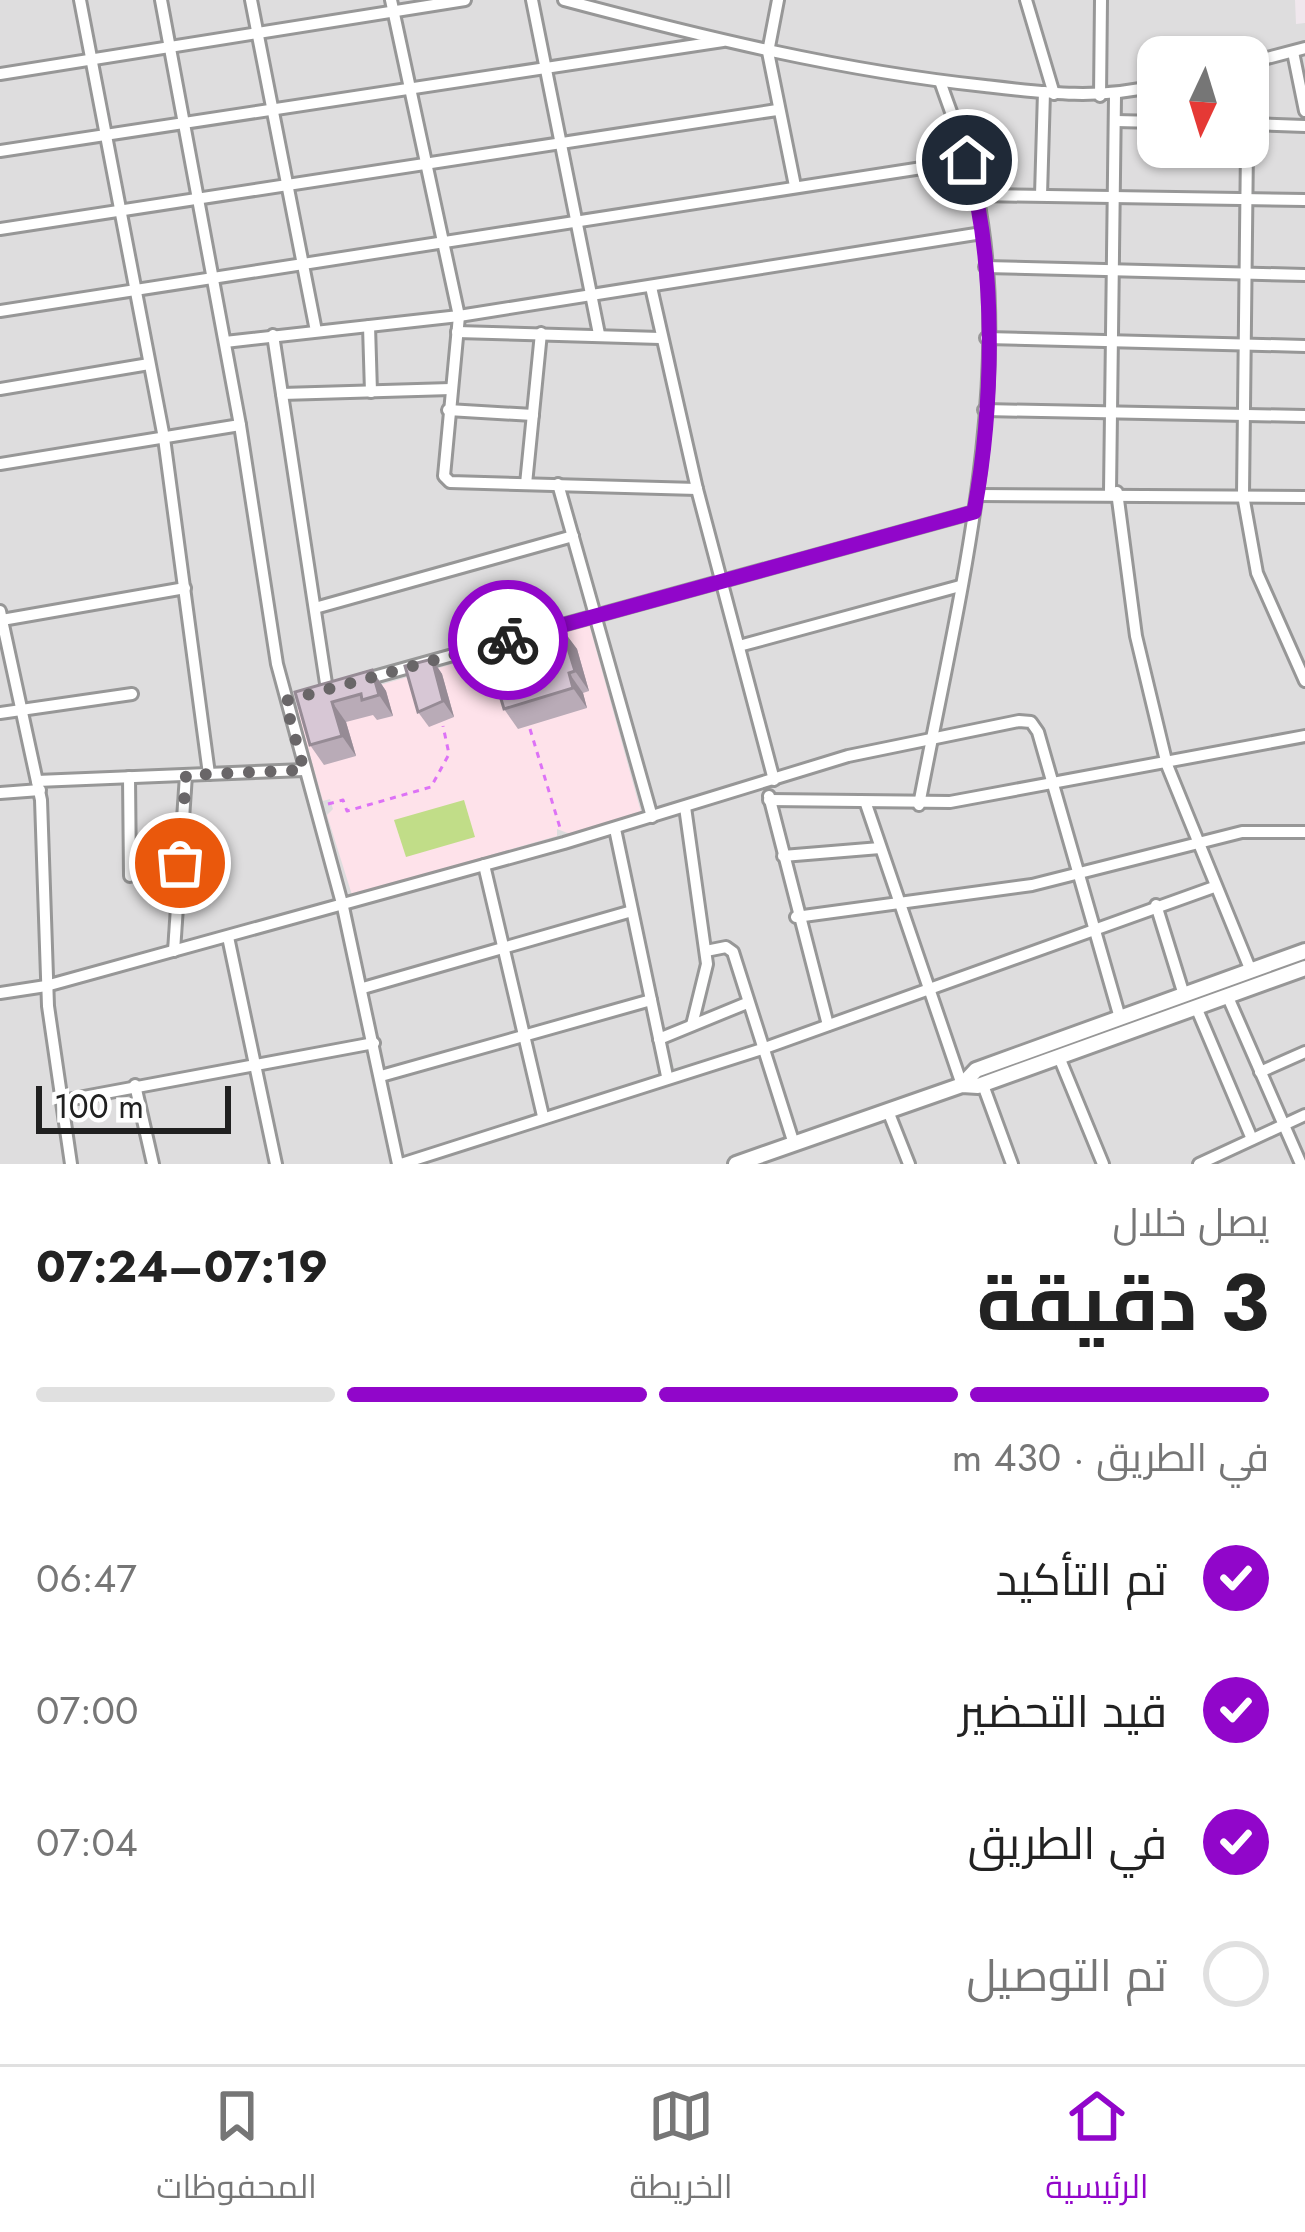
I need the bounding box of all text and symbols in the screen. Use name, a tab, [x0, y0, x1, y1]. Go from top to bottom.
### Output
north arrow	[1137, 36, 1269, 168]
map controls	[1137, 36, 1269, 168]
pin	[916, 109, 1018, 211]
icon: home	[934, 127, 1000, 193]
courier	[448, 580, 568, 700]
icon: bike	[475, 607, 541, 673]
pin	[129, 812, 231, 914]
icon: bag	[147, 830, 213, 896]
scale bar	[36, 1080, 231, 1133]
text: 100 m	[54, 1083, 144, 1130]
text: يصل خلال	[1113, 1194, 1269, 1251]
text: 07:19–07:24	[36, 1234, 328, 1299]
text: 3 دقيقة	[977, 1247, 1269, 1359]
text: في الطريق · 430 m	[952, 1429, 1269, 1486]
icon: check	[1203, 1545, 1269, 1611]
text: تم التأكيد	[995, 1547, 1167, 1612]
text: 06:47	[36, 1550, 137, 1607]
icon: check	[1203, 1677, 1269, 1743]
text: قيد التحضير	[959, 1679, 1167, 1744]
text: 07:00	[36, 1682, 138, 1739]
icon: check	[1203, 1809, 1269, 1875]
text: في الطريق	[968, 1811, 1167, 1876]
text: 07:04	[36, 1814, 138, 1871]
text: تم التوصيل	[967, 1943, 1167, 2008]
tab: المحفوظات	[156, 2083, 317, 2217]
tab: الخريطة	[630, 2083, 733, 2217]
tab: الرئيسية	[1045, 2083, 1149, 2217]

